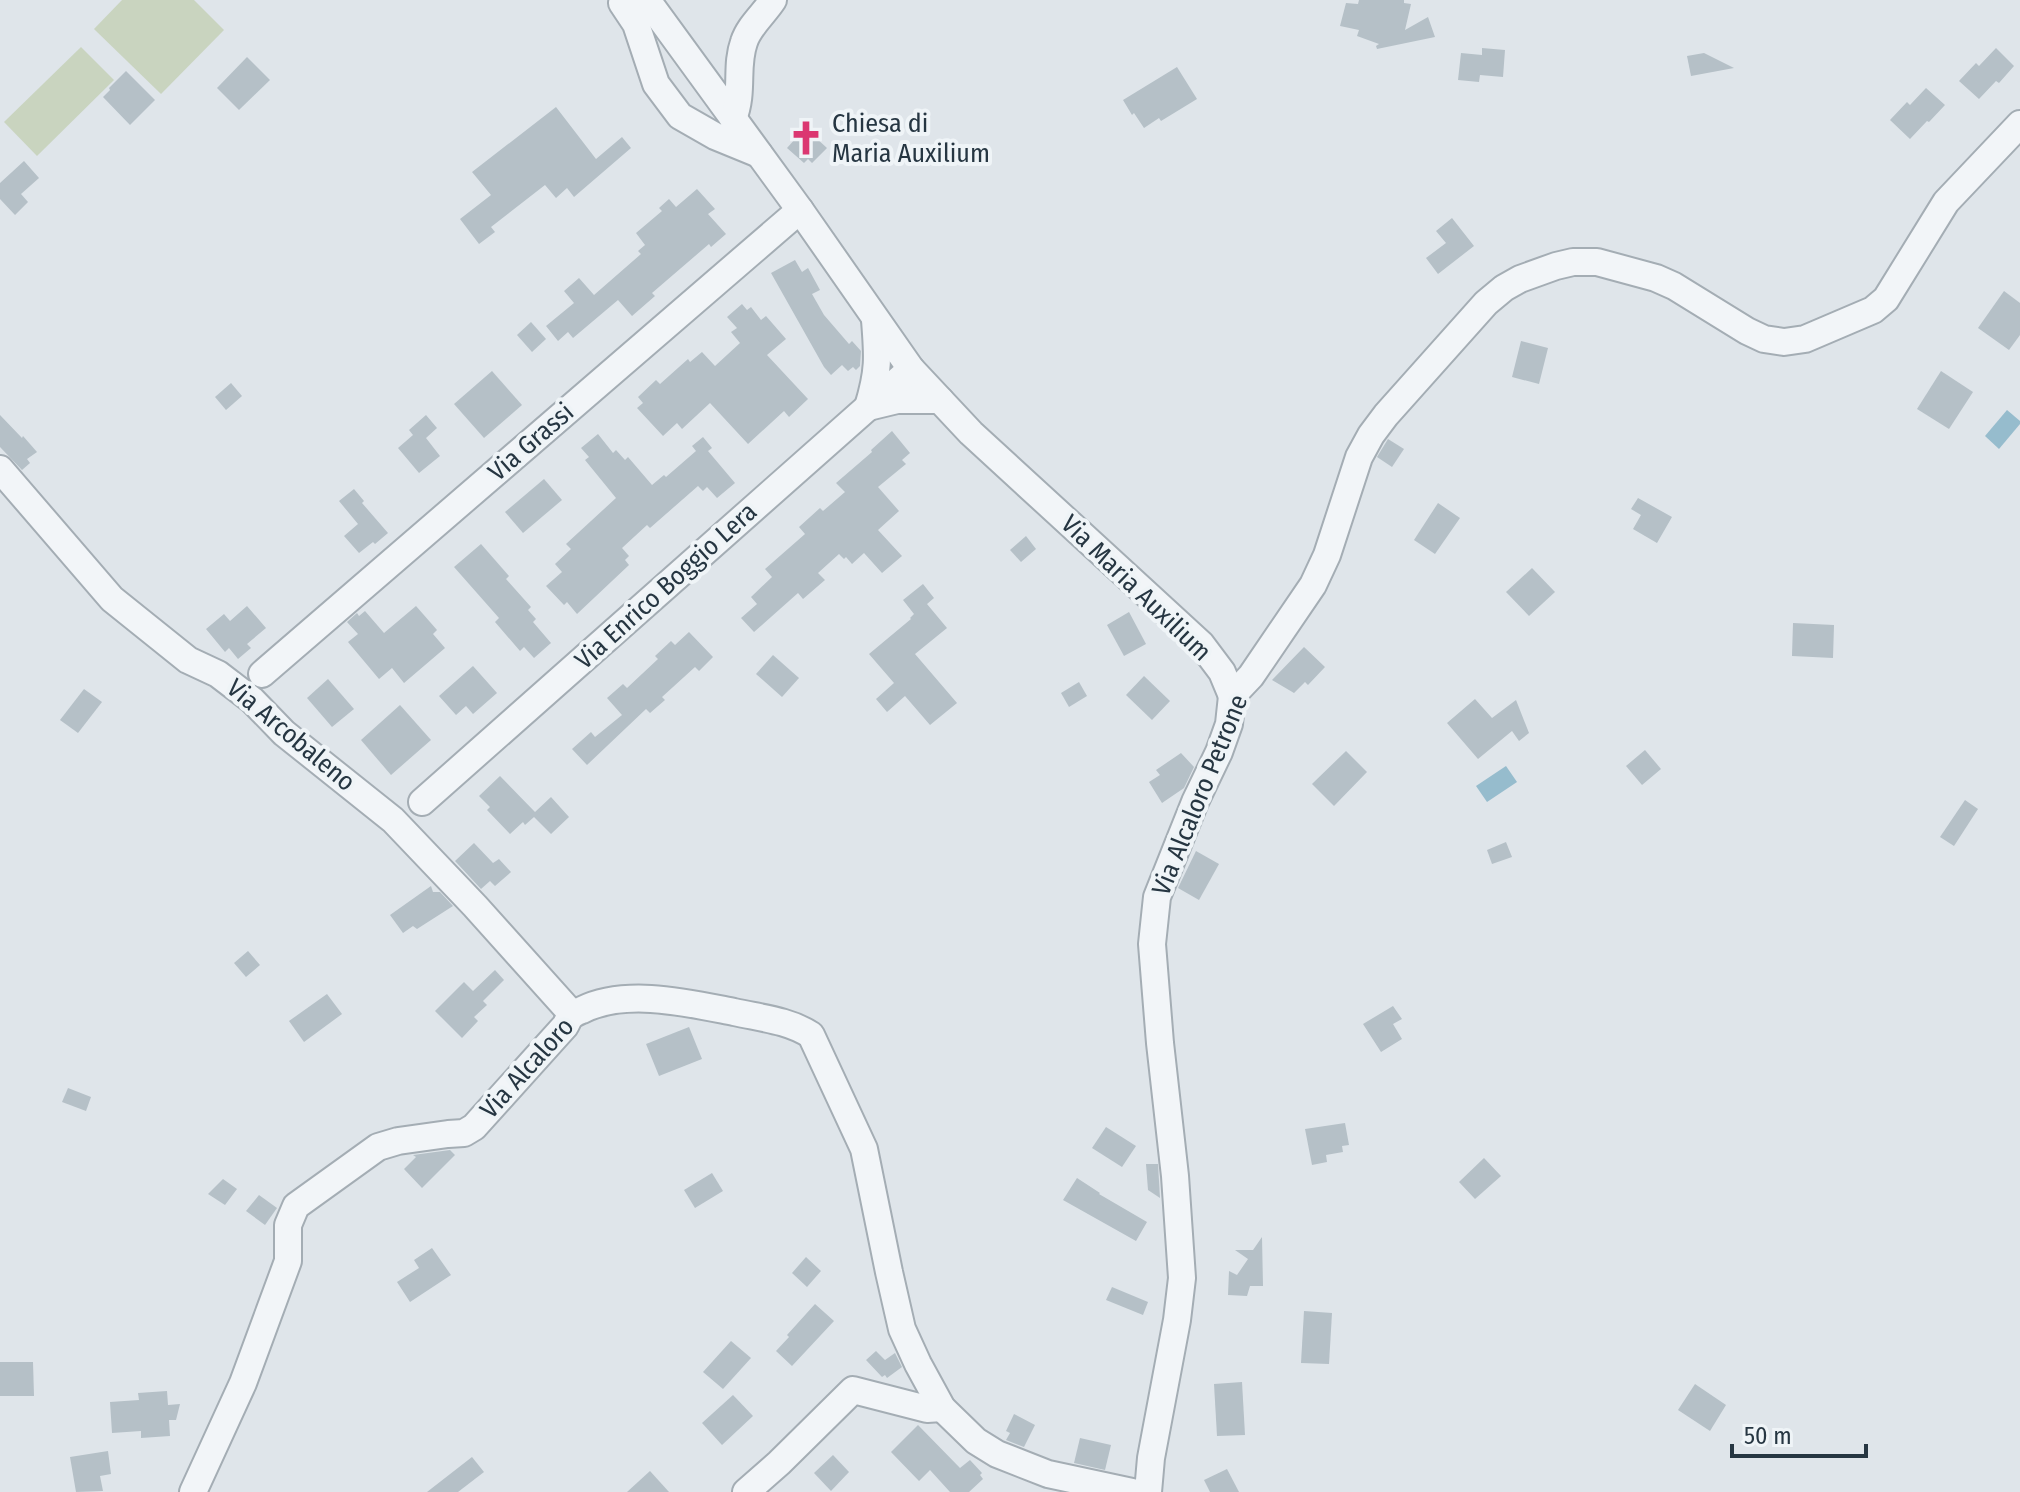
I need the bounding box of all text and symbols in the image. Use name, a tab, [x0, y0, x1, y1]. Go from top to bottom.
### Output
place label: Chiesa di Maria Auxilium	[832, 108, 990, 169]
church icon: Chiesa di Maria Auxilium	[787, 119, 825, 157]
street label: Via Grassi	[482, 397, 580, 487]
street label: Via Enrico Boggio Lera	[569, 496, 763, 676]
street label: Via Maria Auxilium	[1055, 509, 1217, 667]
street label: Via Arcobaleno	[221, 672, 361, 798]
street label: Via Alcaloro Petrone	[1146, 690, 1254, 900]
street label: Via Alcaloro	[474, 1011, 580, 1125]
scale bar	[1732, 1408, 1866, 1458]
text: 50 m	[1744, 1422, 1792, 1450]

